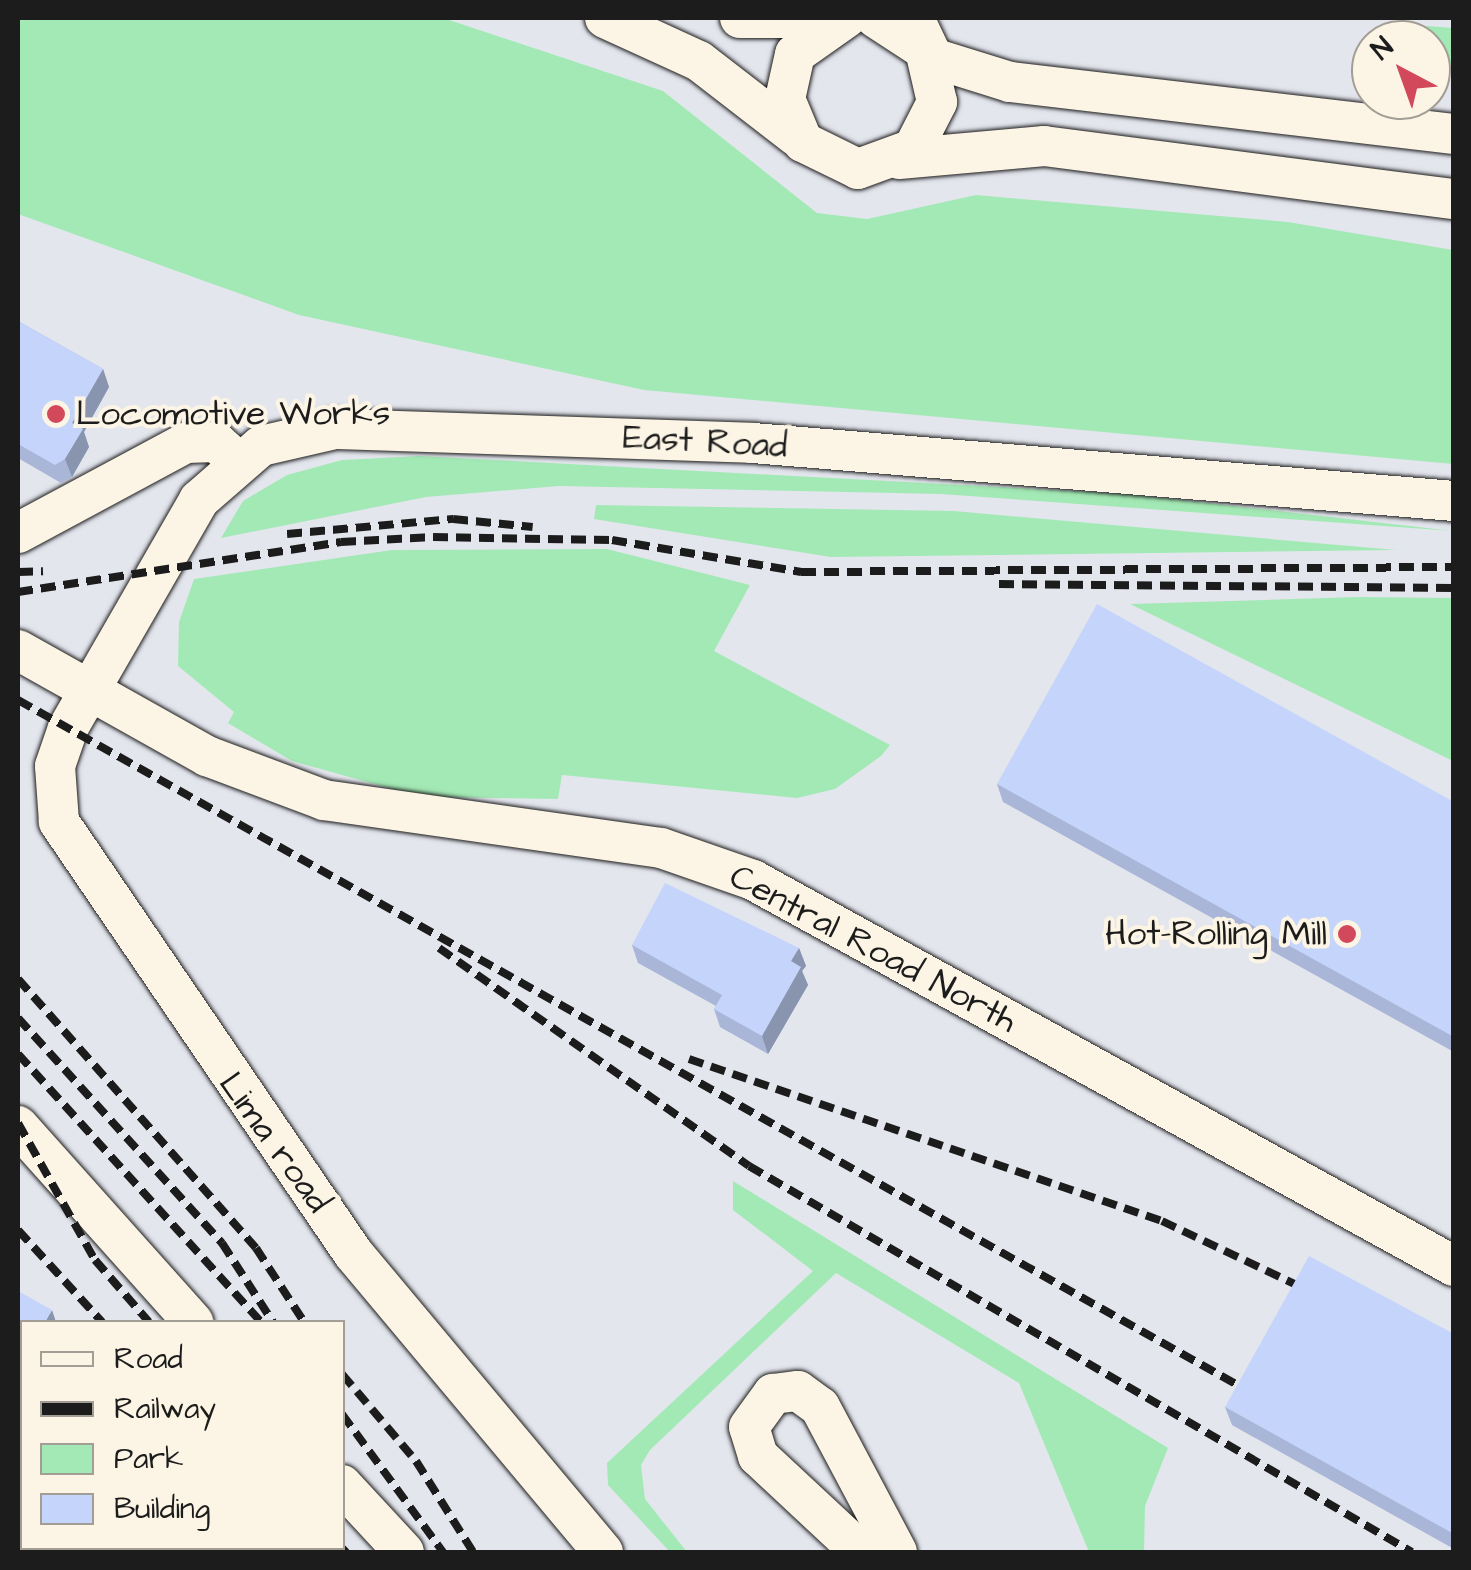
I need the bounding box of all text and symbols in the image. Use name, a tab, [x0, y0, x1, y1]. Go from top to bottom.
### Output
north arrow	[1351, 20, 1451, 120]
text: N	[1363, 28, 1402, 69]
place label: Locomotive Works	[76, 393, 390, 435]
marker: Locomotive Works	[45, 403, 67, 425]
street label: East Road	[622, 417, 788, 467]
street label: Central Road North	[722, 856, 1024, 1042]
place label: Hot-Rolling Mill	[1105, 913, 1327, 955]
marker: Hot-Rolling Mill	[1336, 923, 1358, 945]
street label: Lima road	[209, 1065, 339, 1221]
legend	[20, 1320, 345, 1550]
text: Road	[114, 1338, 183, 1380]
text: Railway	[114, 1388, 216, 1430]
text: Park	[114, 1438, 183, 1480]
text: Building	[114, 1488, 210, 1530]

